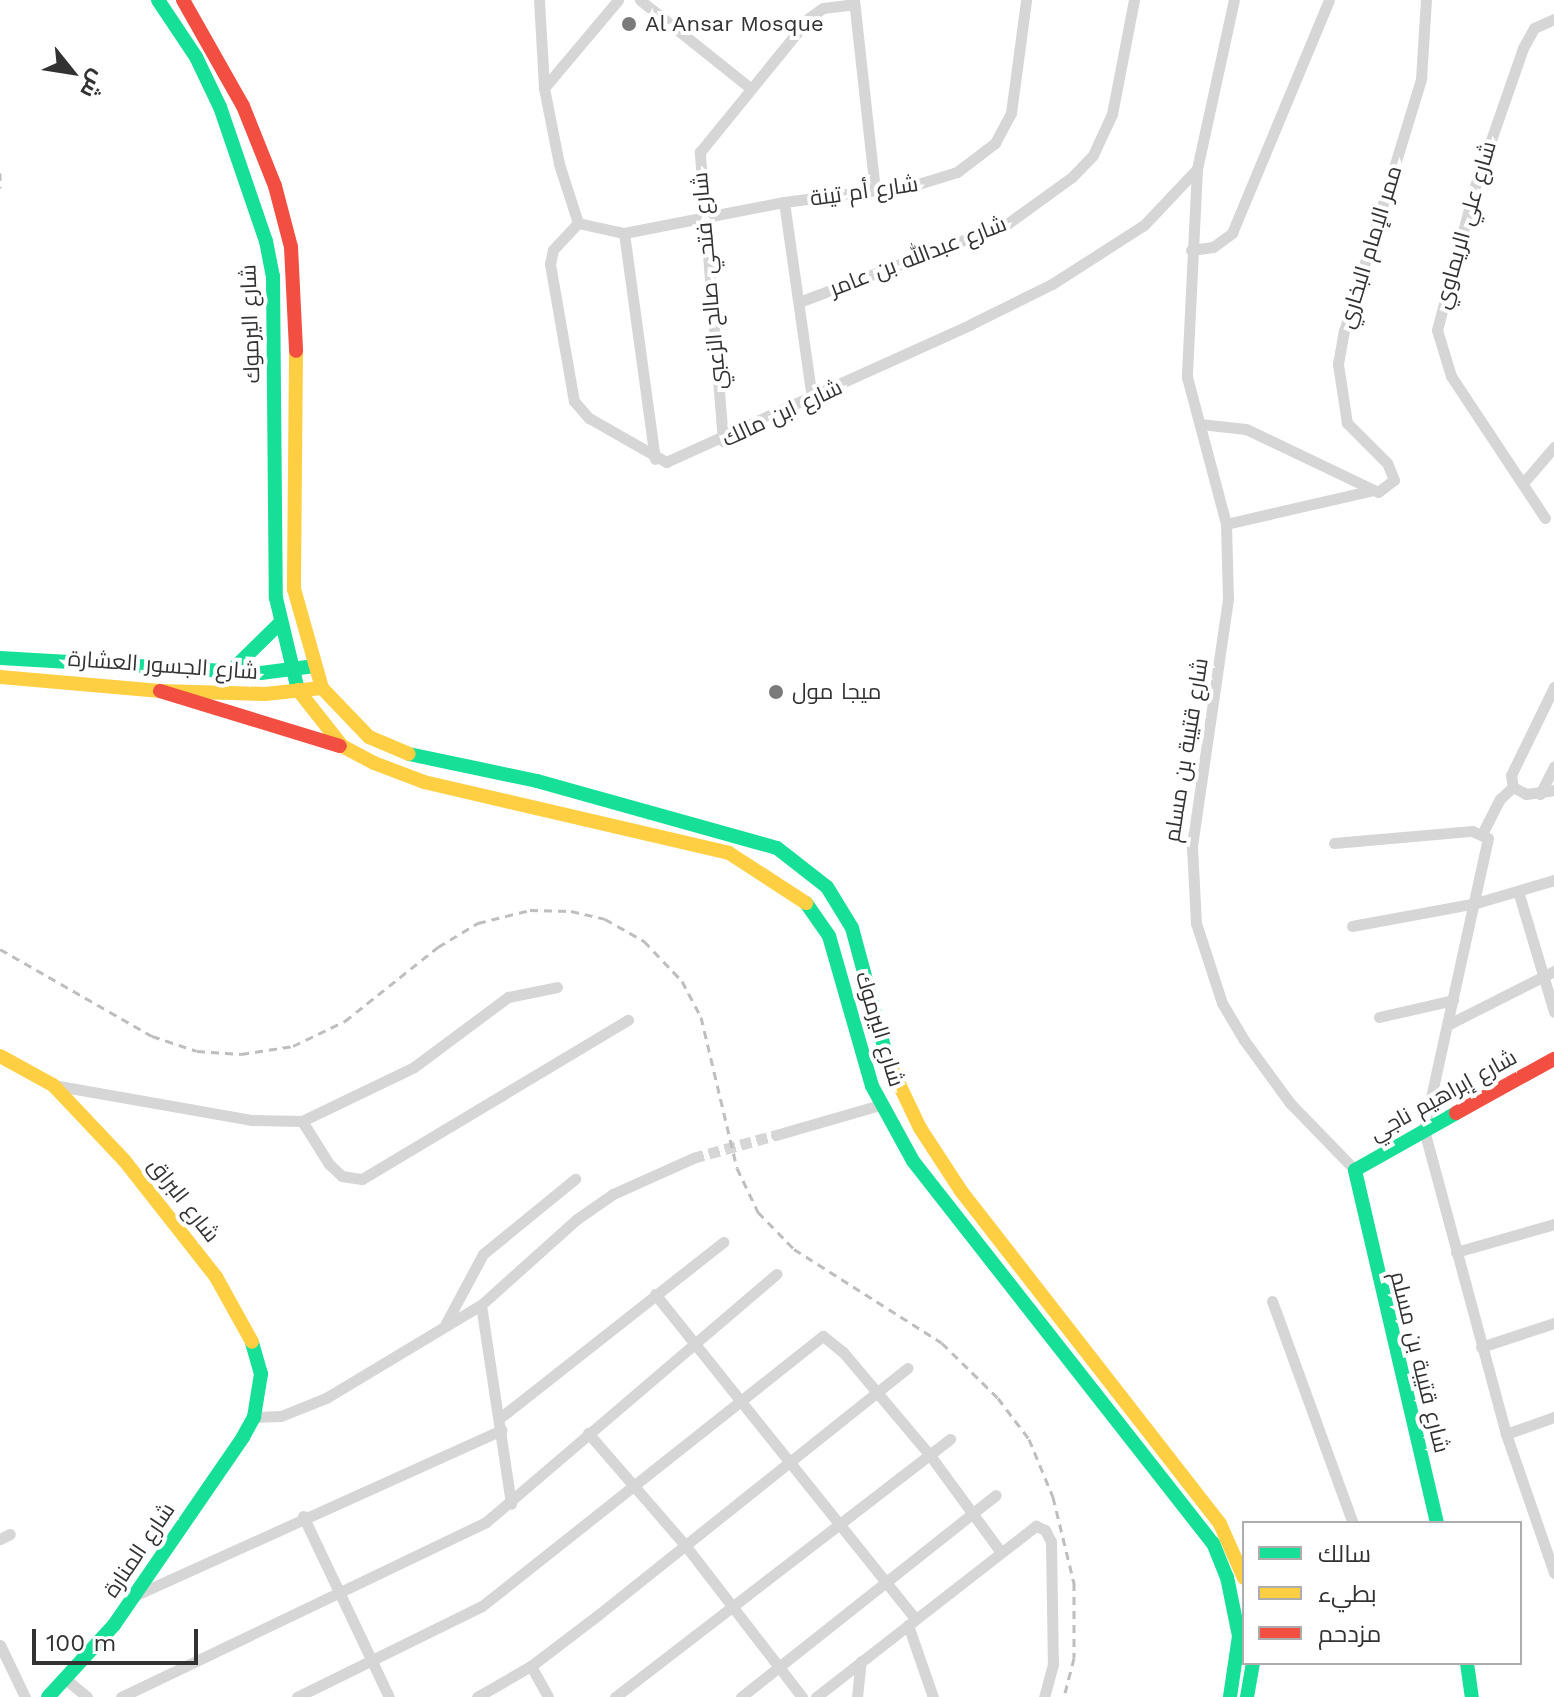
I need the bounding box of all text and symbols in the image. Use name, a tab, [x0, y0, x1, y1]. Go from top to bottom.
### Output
place label: Al Ansar Mosque	[645, 11, 826, 37]
marker: Al Ansar Mosque	[620, 15, 638, 33]
north arrow	[32, 32, 112, 112]
text: ش	[75, 66, 111, 103]
street label: شارع علي الريماوي	[1428, 138, 1502, 312]
street label: ممر الإمام البخاري	[1333, 162, 1407, 332]
street label: شارع أم تينة	[808, 170, 920, 212]
street label: شارع فتحي صالح الزعبي	[686, 171, 732, 391]
street label: شارع عبدالله بن عامر	[826, 210, 1010, 302]
street label: شارع اليرموك	[235, 264, 265, 384]
street label: شارع ابن مالك	[718, 374, 846, 452]
street label: شارع الجسور العشارة	[67, 645, 259, 685]
street label: شارع قتيبة بن مسلم	[1158, 656, 1214, 844]
place label: ميجا مول	[792, 679, 881, 705]
marker: ميجا مول	[767, 683, 785, 701]
street label: شارع اليرموك	[850, 968, 910, 1090]
street label: شارع إبراهيم ناجي	[1365, 1044, 1521, 1146]
street label: شارع البراق	[143, 1152, 225, 1248]
street label: شارع قتيبة بن مسلم	[1385, 1269, 1455, 1455]
street label: شارع المنارة	[98, 1498, 180, 1602]
legend	[1242, 1521, 1522, 1665]
text: سالك	[1318, 1540, 1371, 1568]
text: بطيء	[1318, 1580, 1377, 1608]
scale bar	[36, 1613, 202, 1663]
text: مزدحم	[1318, 1620, 1381, 1648]
text: 100 m	[46, 1629, 116, 1657]

